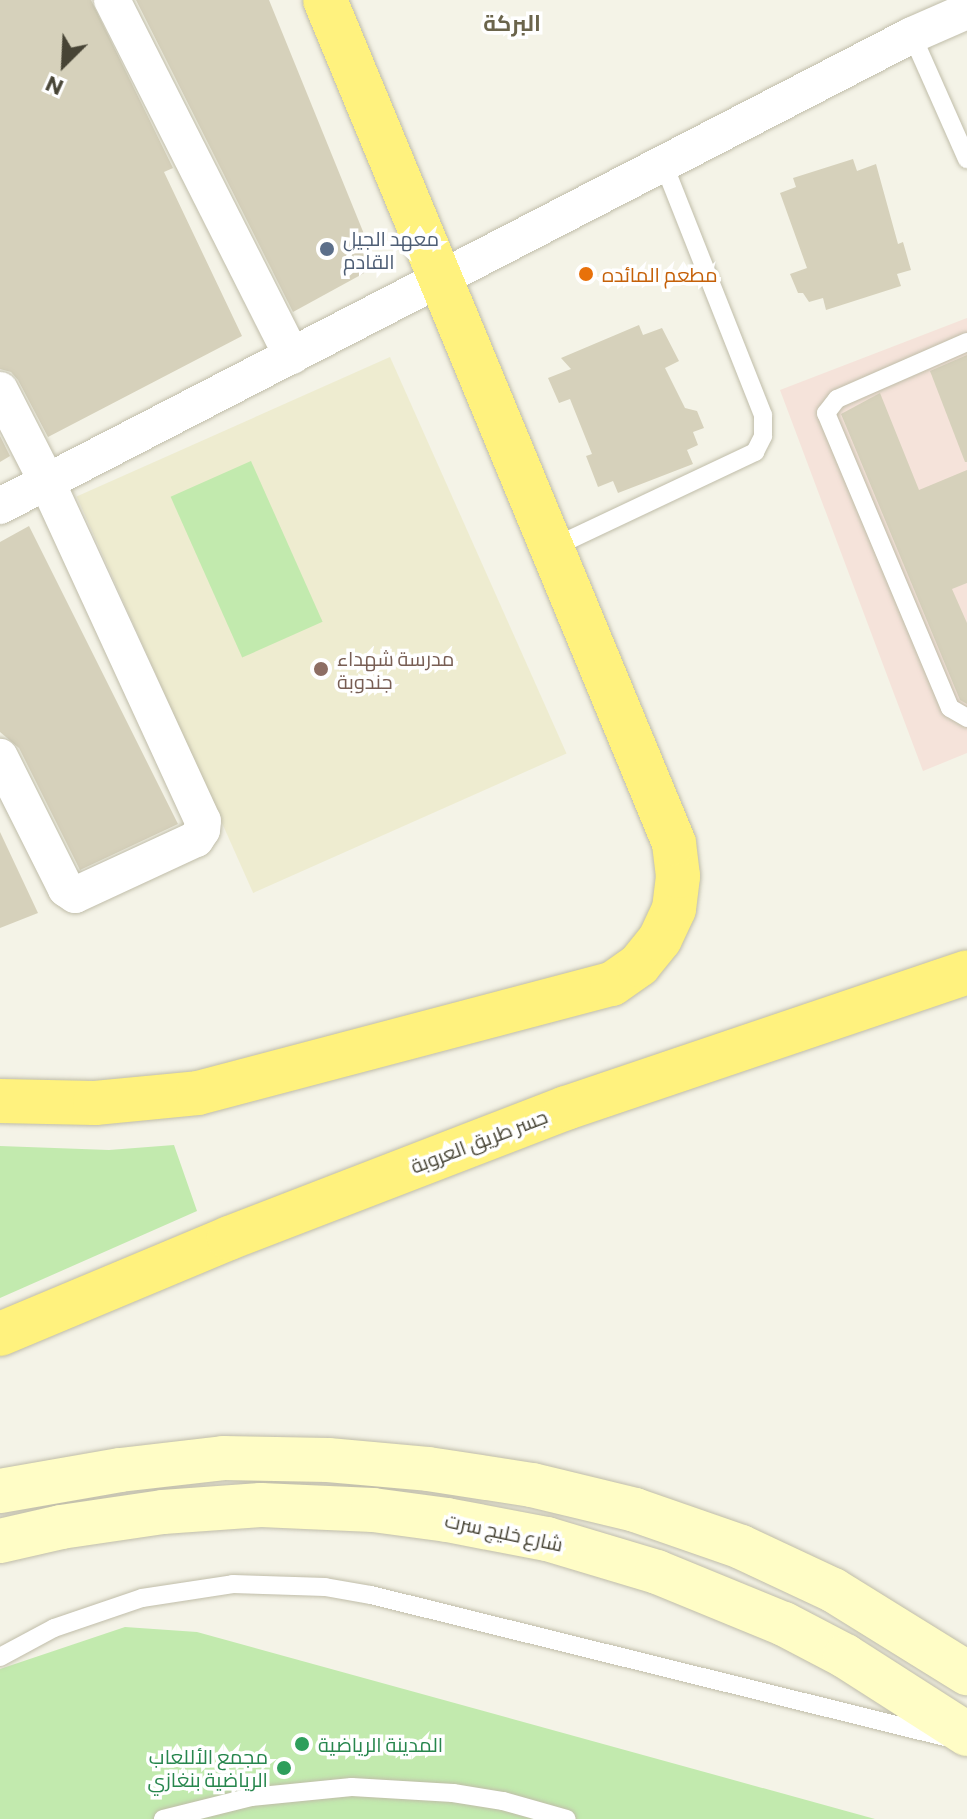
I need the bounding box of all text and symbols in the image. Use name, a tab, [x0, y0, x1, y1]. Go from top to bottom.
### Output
district label: البركة	[483, 10, 541, 36]
north arrow	[24, 24, 104, 104]
text: N	[41, 71, 67, 102]
place label: معهد الجيل القادم	[343, 226, 439, 273]
marker: معهد الجيل القادم	[318, 240, 336, 258]
place label: مطعم المائده	[602, 262, 718, 286]
marker: مطعم المائده	[577, 265, 595, 283]
place label: مدرسة شهداء جندوبة	[337, 646, 454, 693]
marker: مدرسة شهداء جندوبة	[312, 660, 330, 678]
street label: جسر طريق العروبة	[407, 1104, 551, 1178]
street label: شارع خليج سرت	[443, 1508, 565, 1556]
place label: المدينة الرياضية	[318, 1732, 443, 1756]
marker: المدينة الرياضية	[293, 1735, 311, 1753]
place label: مجمع الأللعاب الرياضية بنغازي	[148, 1744, 268, 1791]
marker: مجمع الأللعاب الرياضية بنغازي	[275, 1759, 293, 1777]

